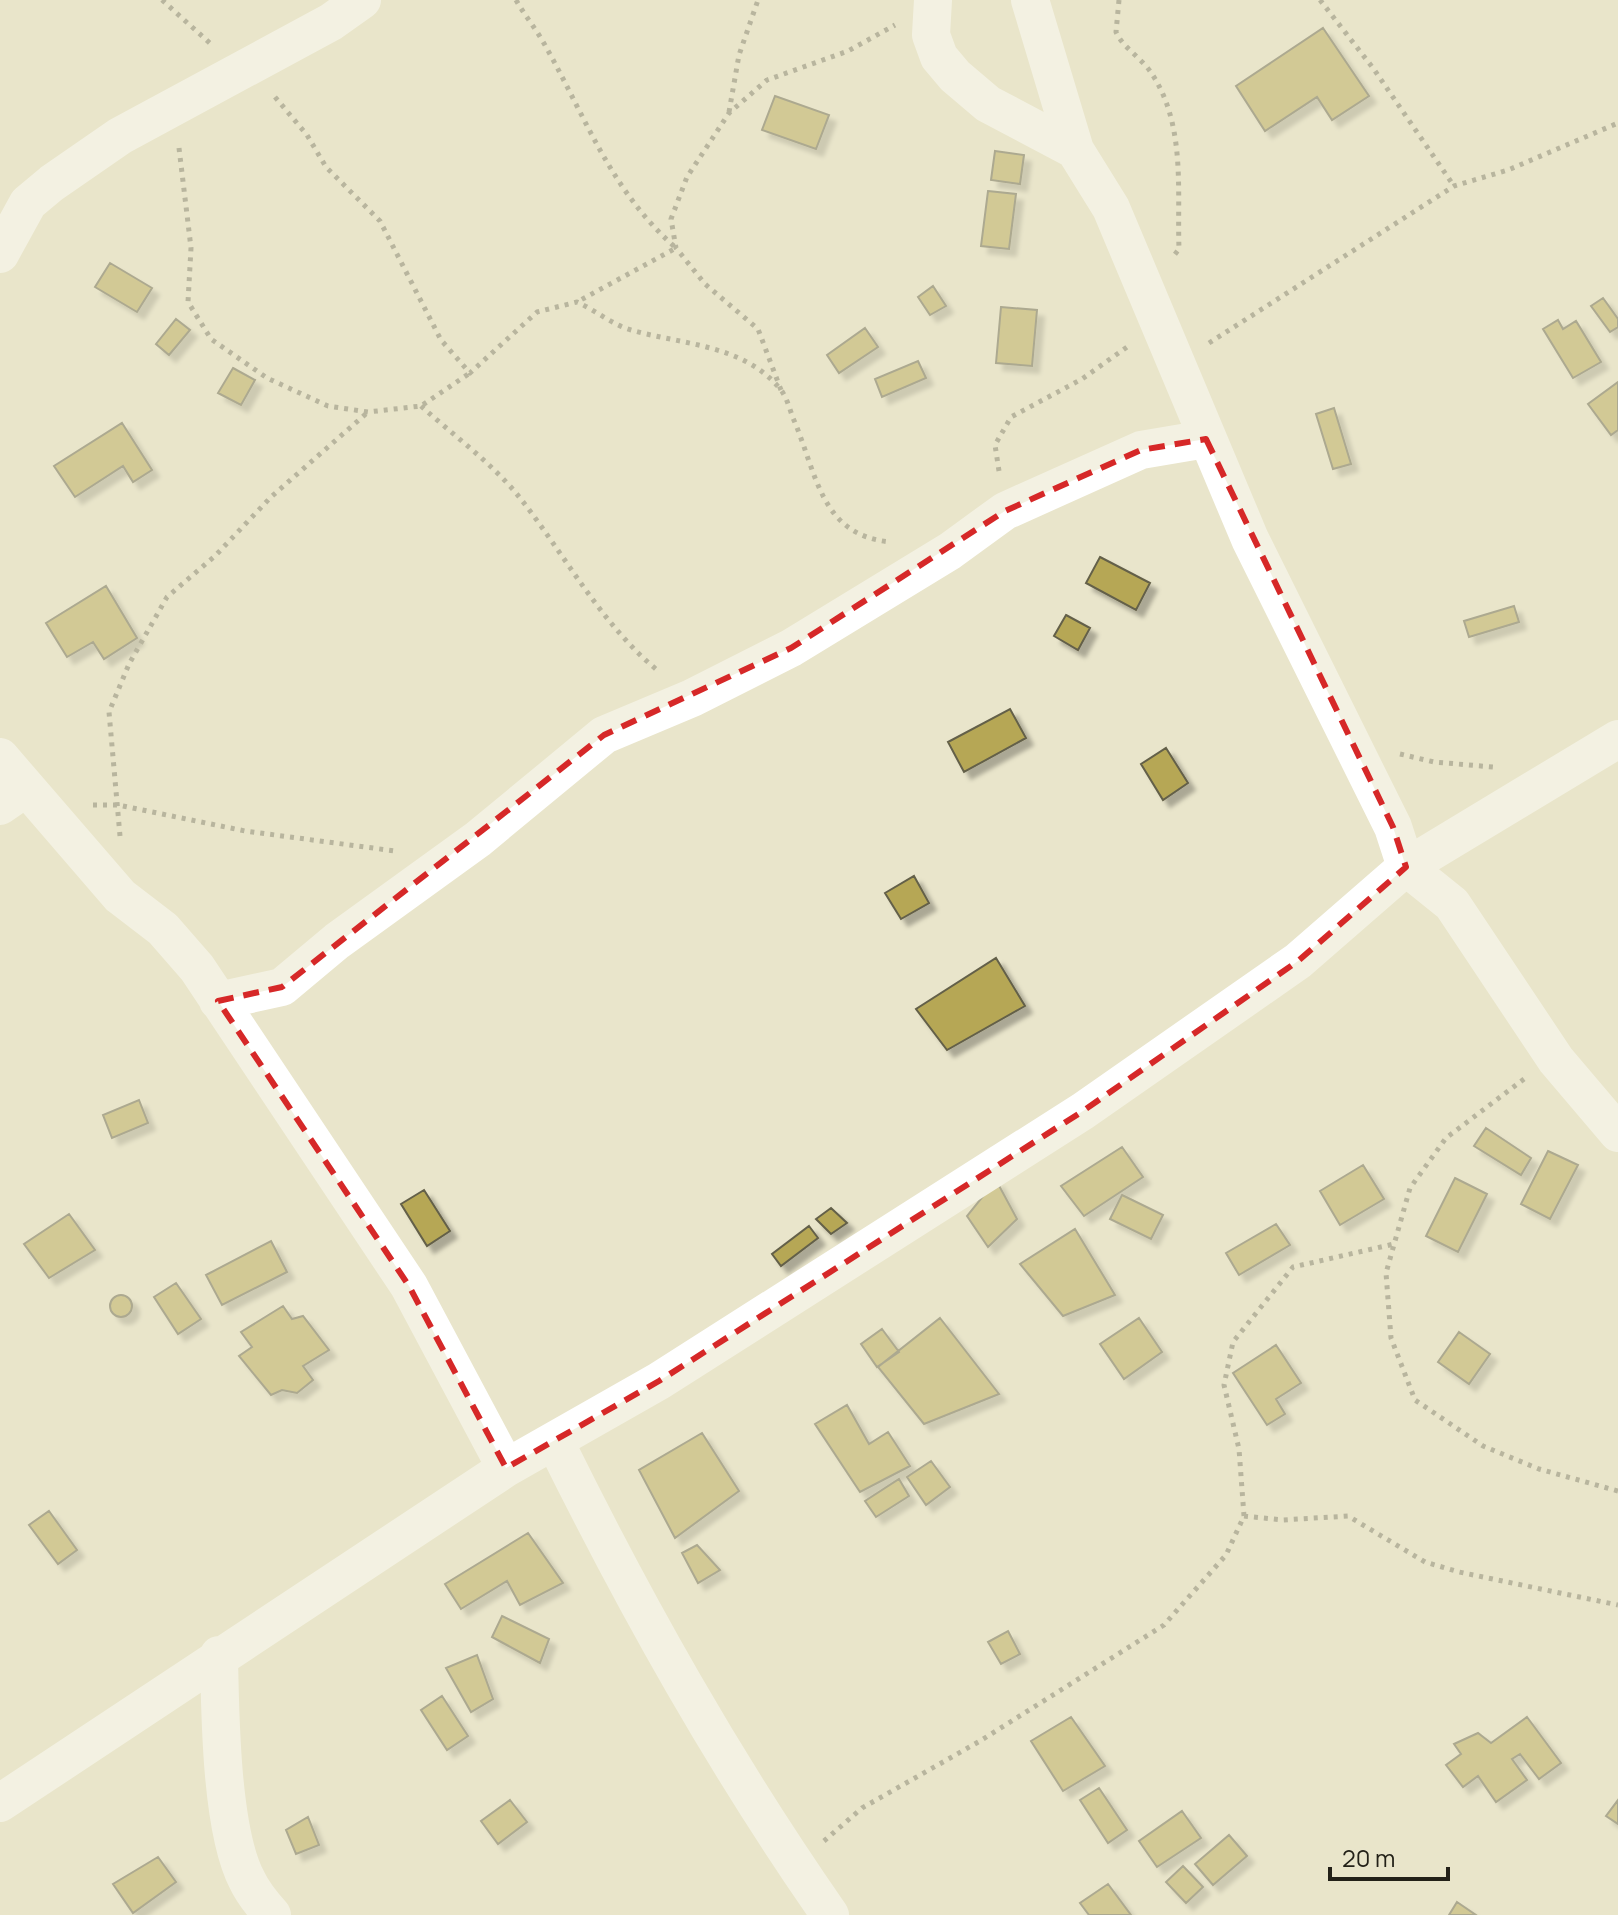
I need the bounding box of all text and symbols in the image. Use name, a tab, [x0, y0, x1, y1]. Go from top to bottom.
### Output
scale bar	[1330, 1831, 1448, 1881]
text: 20 m	[1342, 1841, 1395, 1874]

